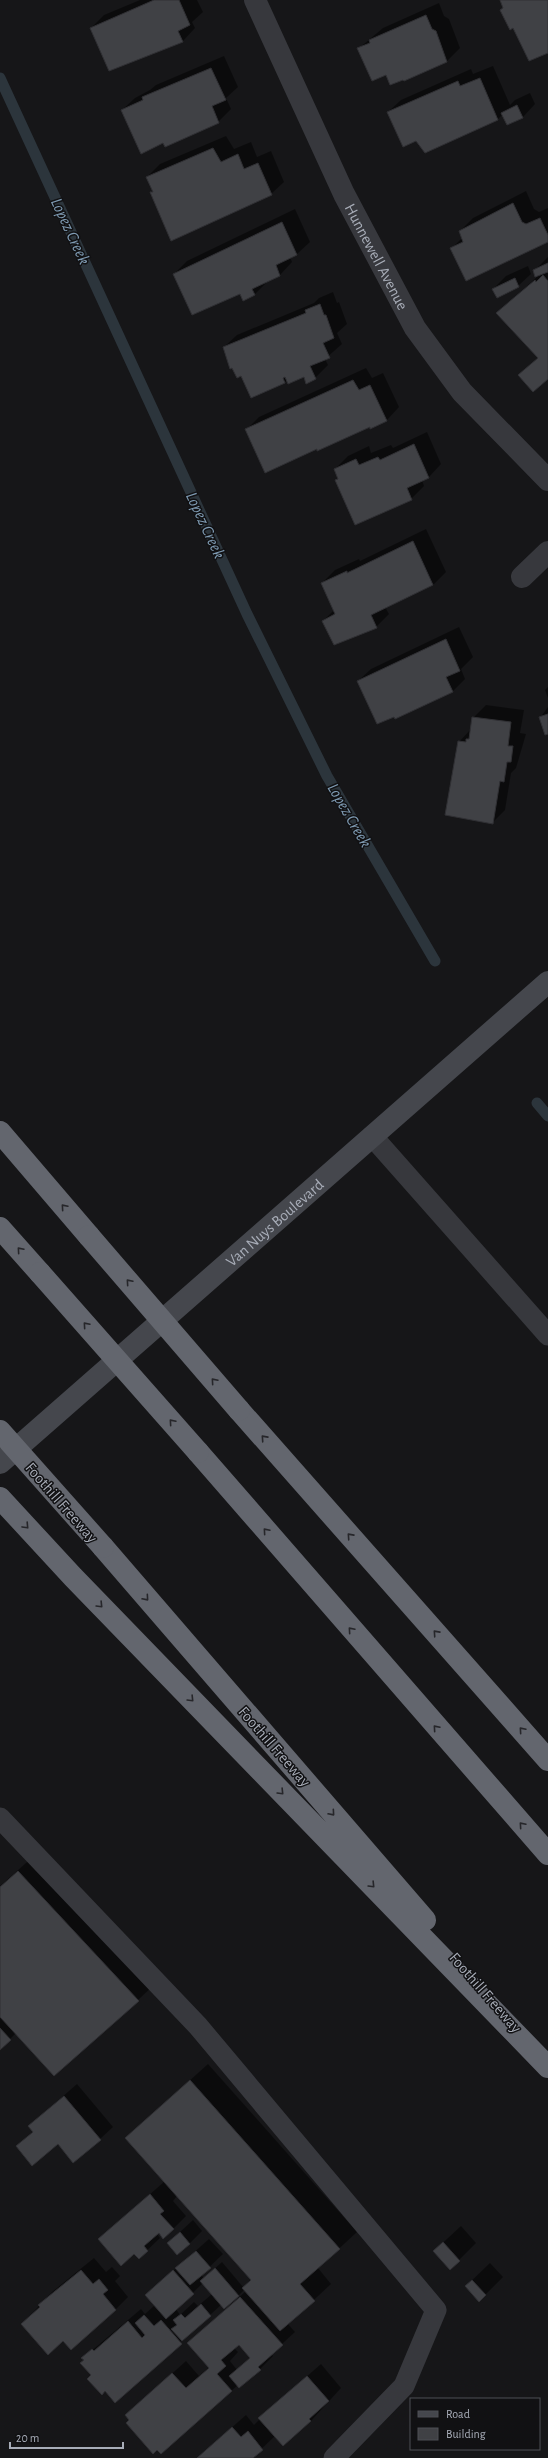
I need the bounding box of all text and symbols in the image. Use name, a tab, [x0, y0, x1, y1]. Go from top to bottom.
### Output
water label: Lopez Creek	[47, 195, 93, 268]
street label: Hunnewell Avenue	[342, 201, 411, 313]
water label: Lopez Creek	[182, 489, 228, 562]
water label: Lopez Creek	[324, 780, 375, 851]
street label: Van Nuys Boulevard	[223, 1176, 327, 1270]
one-way arrow	[61, 1204, 68, 1211]
one-way arrow	[18, 1248, 25, 1255]
one-way arrow	[126, 1280, 133, 1287]
one-way arrow	[83, 1322, 91, 1330]
one-way arrow	[211, 1378, 218, 1385]
one-way arrow	[170, 1420, 177, 1427]
one-way arrow	[261, 1435, 269, 1443]
street label: Foothill Freeway	[21, 1459, 100, 1547]
one-way arrow	[22, 1522, 29, 1529]
one-way arrow	[264, 1528, 271, 1536]
one-way arrow	[348, 1533, 355, 1540]
one-way arrow	[142, 1593, 149, 1601]
one-way arrow	[95, 1600, 103, 1608]
one-way arrow	[349, 1627, 356, 1634]
one-way arrow	[434, 1630, 441, 1638]
one-way arrow	[186, 1694, 194, 1702]
street label: Foothill Freeway	[234, 1703, 313, 1791]
one-way arrow	[434, 1725, 441, 1732]
one-way arrow	[520, 1728, 527, 1735]
one-way arrow	[276, 1787, 284, 1795]
one-way arrow	[327, 1808, 335, 1816]
one-way arrow	[520, 1822, 527, 1830]
one-way arrow	[367, 1880, 375, 1888]
street label: Foothill Freeway	[445, 1949, 524, 2037]
legend	[410, 2398, 540, 2450]
text: Road	[446, 2408, 470, 2420]
scale bar	[10, 2424, 123, 2450]
text: Building	[446, 2428, 486, 2440]
text: 20 m	[16, 2432, 39, 2444]

